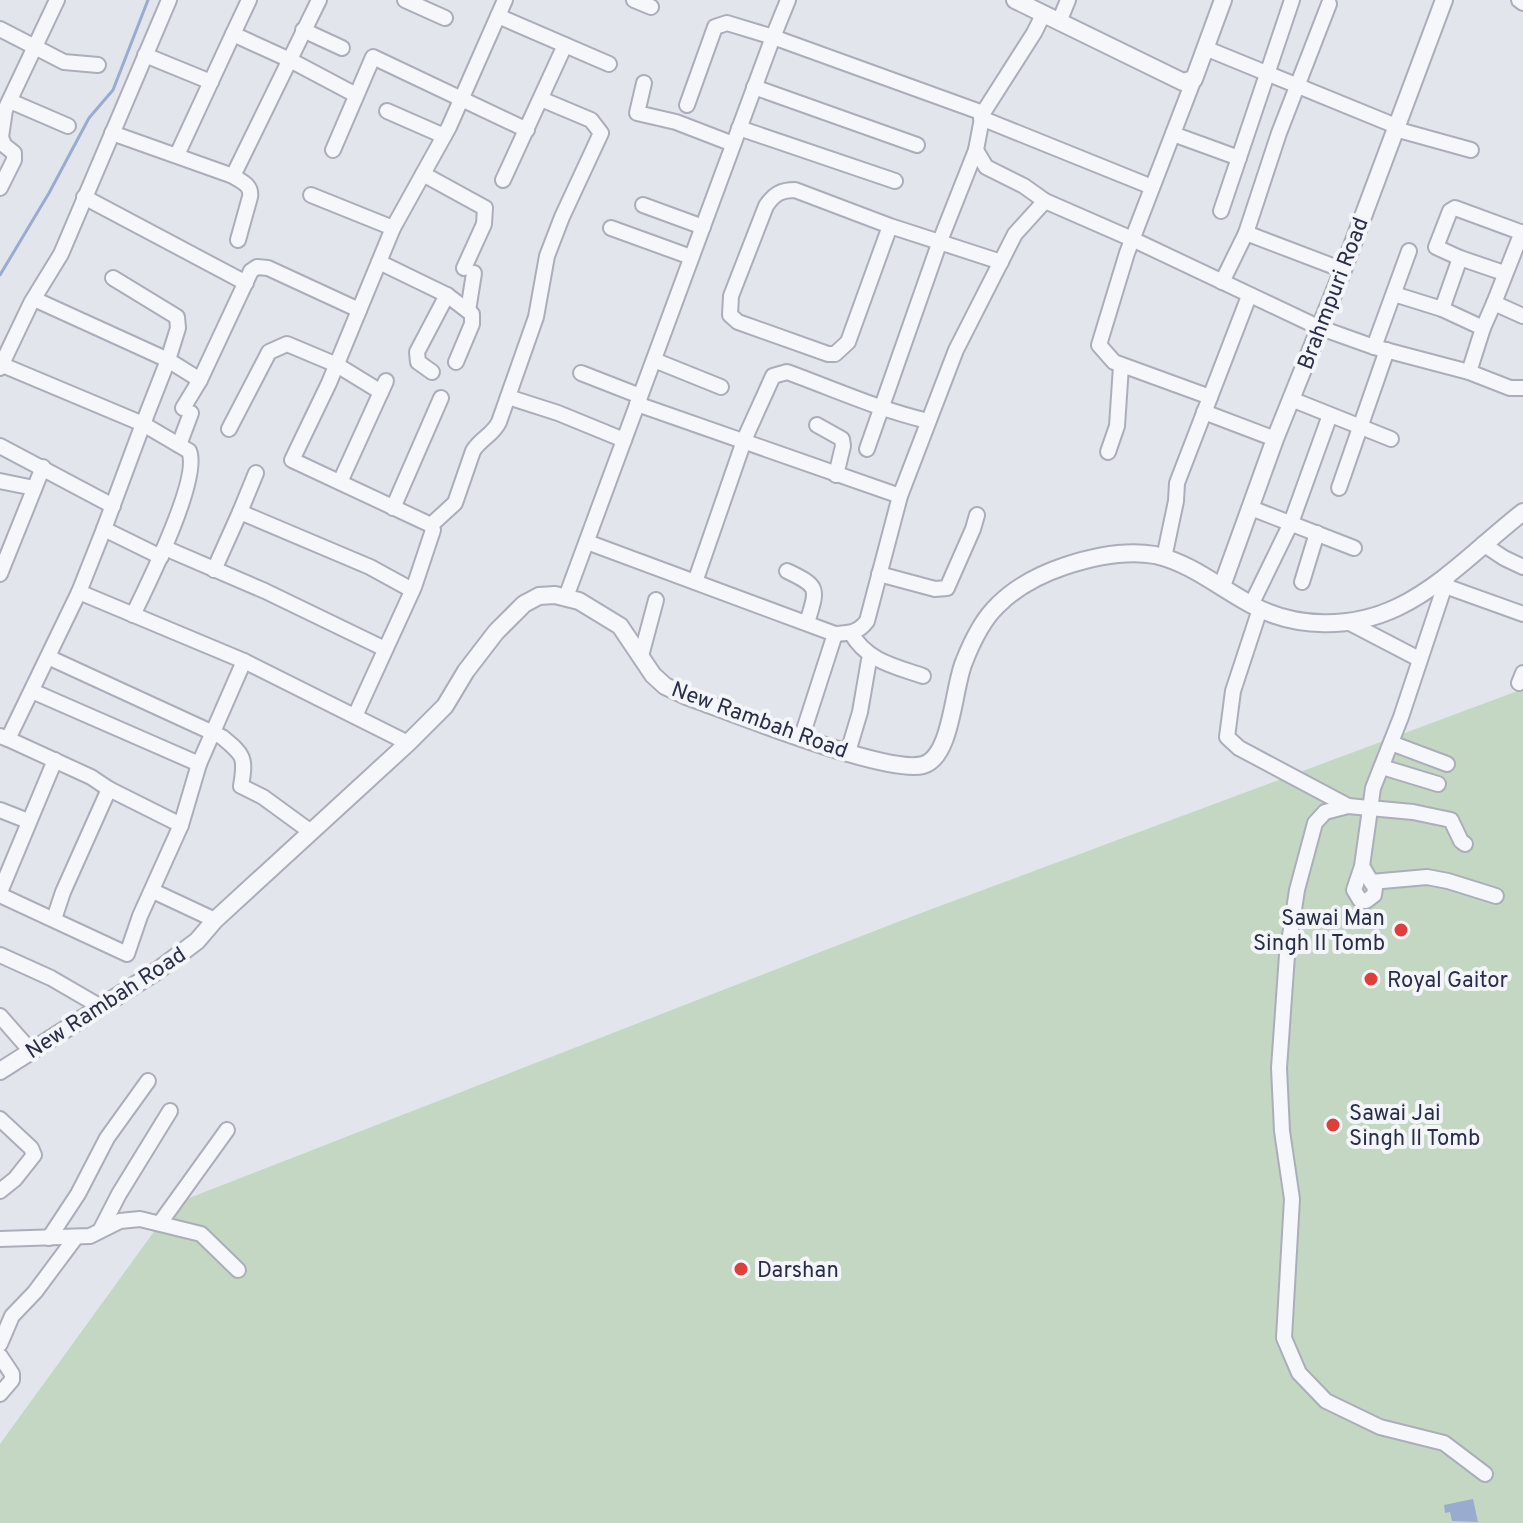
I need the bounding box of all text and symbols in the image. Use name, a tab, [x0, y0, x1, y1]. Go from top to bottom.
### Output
street label: Brahmpuri Road	[1293, 214, 1376, 374]
street label: New Rambah Road	[667, 677, 851, 766]
place label: Sawai Man Singh II Tomb	[1253, 906, 1385, 958]
marker: Sawai Man Singh II Tomb	[1392, 921, 1410, 939]
street label: New Rambah Road	[21, 942, 192, 1066]
place label: Royal Gaitor	[1387, 968, 1509, 995]
marker: Royal Gaitor	[1362, 970, 1380, 988]
place label: Sawai Jai Singh ll Tomb	[1349, 1101, 1480, 1153]
marker: Sawai Jai Singh ll Tomb	[1324, 1116, 1342, 1134]
place label: Darshan	[757, 1258, 839, 1285]
marker: Darshan	[732, 1260, 750, 1278]

